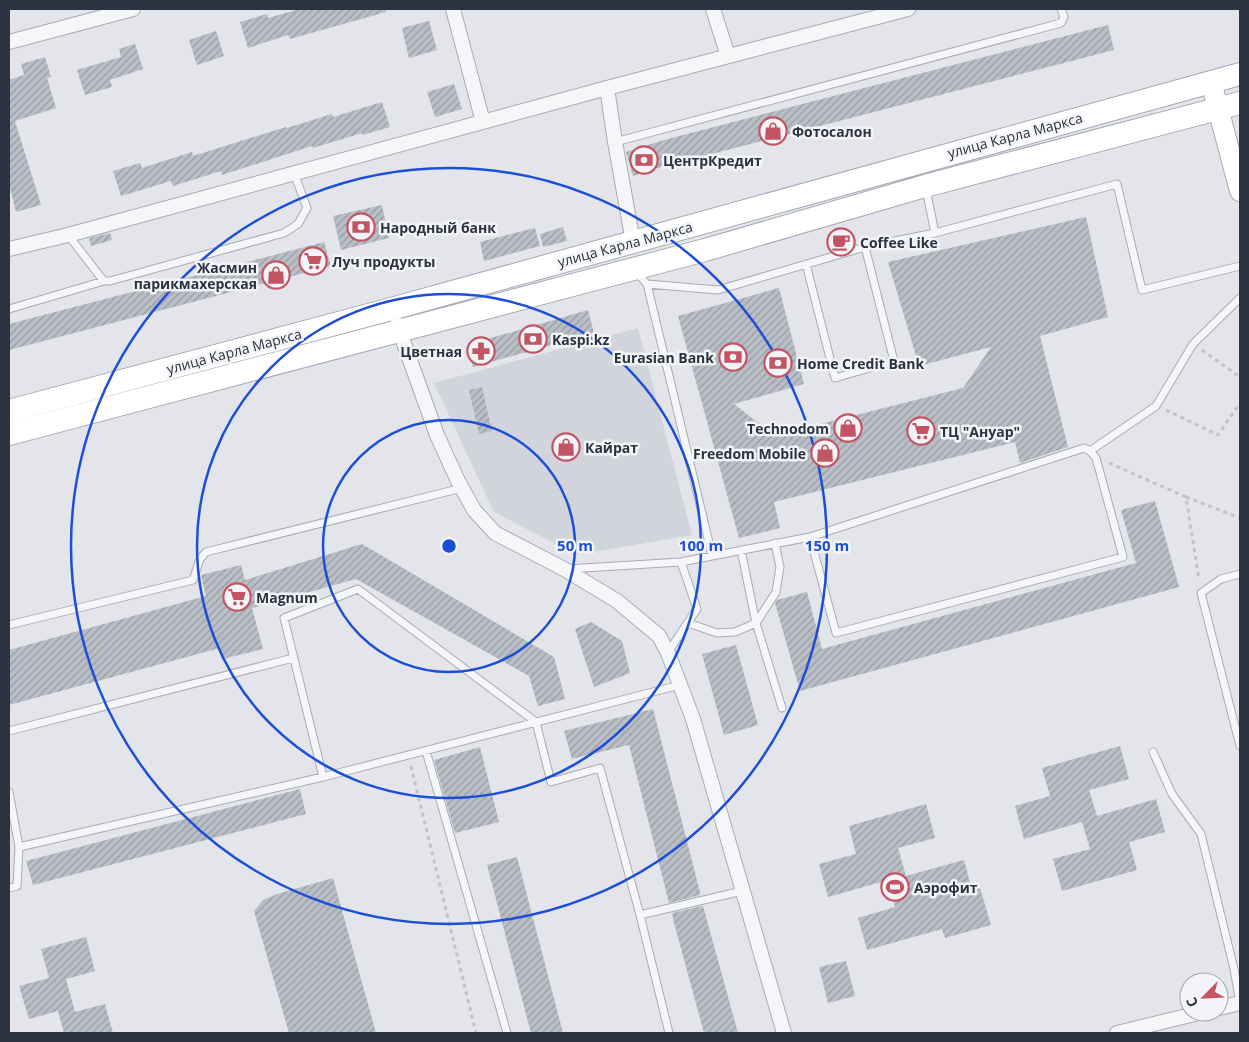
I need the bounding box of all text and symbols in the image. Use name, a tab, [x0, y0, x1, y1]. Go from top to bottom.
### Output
street label: улица Карла Маркса	[945, 108, 1085, 162]
shop icon: Фотосалон	[758, 116, 788, 146]
place label: Фотосалон	[792, 122, 872, 141]
bank icon: ЦентрКредит	[629, 145, 659, 175]
place label: ЦентрКредит	[663, 151, 762, 170]
bank icon: Народный банк	[346, 212, 376, 242]
street label: улица Карла Маркса	[555, 217, 695, 271]
place label: Народный банк	[380, 218, 496, 237]
cafe icon: Coffee Like	[826, 227, 856, 257]
place label: Coffee Like	[860, 233, 938, 252]
supermarket icon: Луч продукты	[298, 246, 328, 276]
place label: Луч продукты	[332, 252, 435, 271]
place label: Жасмин парикмахерская	[134, 258, 257, 293]
shop icon: Жасмин парикмахерская	[261, 260, 291, 290]
street label: улица Карла Маркса	[164, 324, 304, 378]
bank icon: Kaspi.kz	[518, 324, 548, 354]
place label: Kaspi.kz	[552, 330, 610, 349]
pharmacy icon: Цветная	[466, 336, 496, 366]
place label: Цветная	[400, 342, 462, 361]
bank icon: Eurasian Bank	[718, 342, 748, 372]
place label: Eurasian Bank	[614, 348, 714, 367]
bank icon: Home Credit Bank	[763, 348, 793, 378]
place label: Home Credit Bank	[797, 354, 924, 373]
shop icon: Technodom	[833, 413, 863, 443]
supermarket icon: ТЦ "Ануар"	[906, 416, 936, 446]
place label: Technodom	[747, 419, 829, 438]
place label: ТЦ "Ануар"	[940, 422, 1020, 441]
shop icon: Кайрат	[551, 432, 581, 462]
place label: Кайрат	[585, 438, 638, 457]
shop icon: Freedom Mobile	[810, 438, 840, 468]
place label: Freedom Mobile	[693, 444, 806, 463]
text: 50 m	[557, 535, 593, 555]
text: 100 m	[679, 535, 723, 555]
text: 150 m	[805, 535, 849, 555]
centre of rings	[440, 537, 458, 555]
supermarket icon: Magnum	[222, 582, 252, 612]
place label: Magnum	[256, 588, 318, 607]
sports icon: Аэрофит	[880, 872, 910, 902]
place label: Аэрофит	[914, 878, 978, 897]
north arrow	[1179, 972, 1229, 1022]
text: С	[1181, 994, 1202, 1010]

